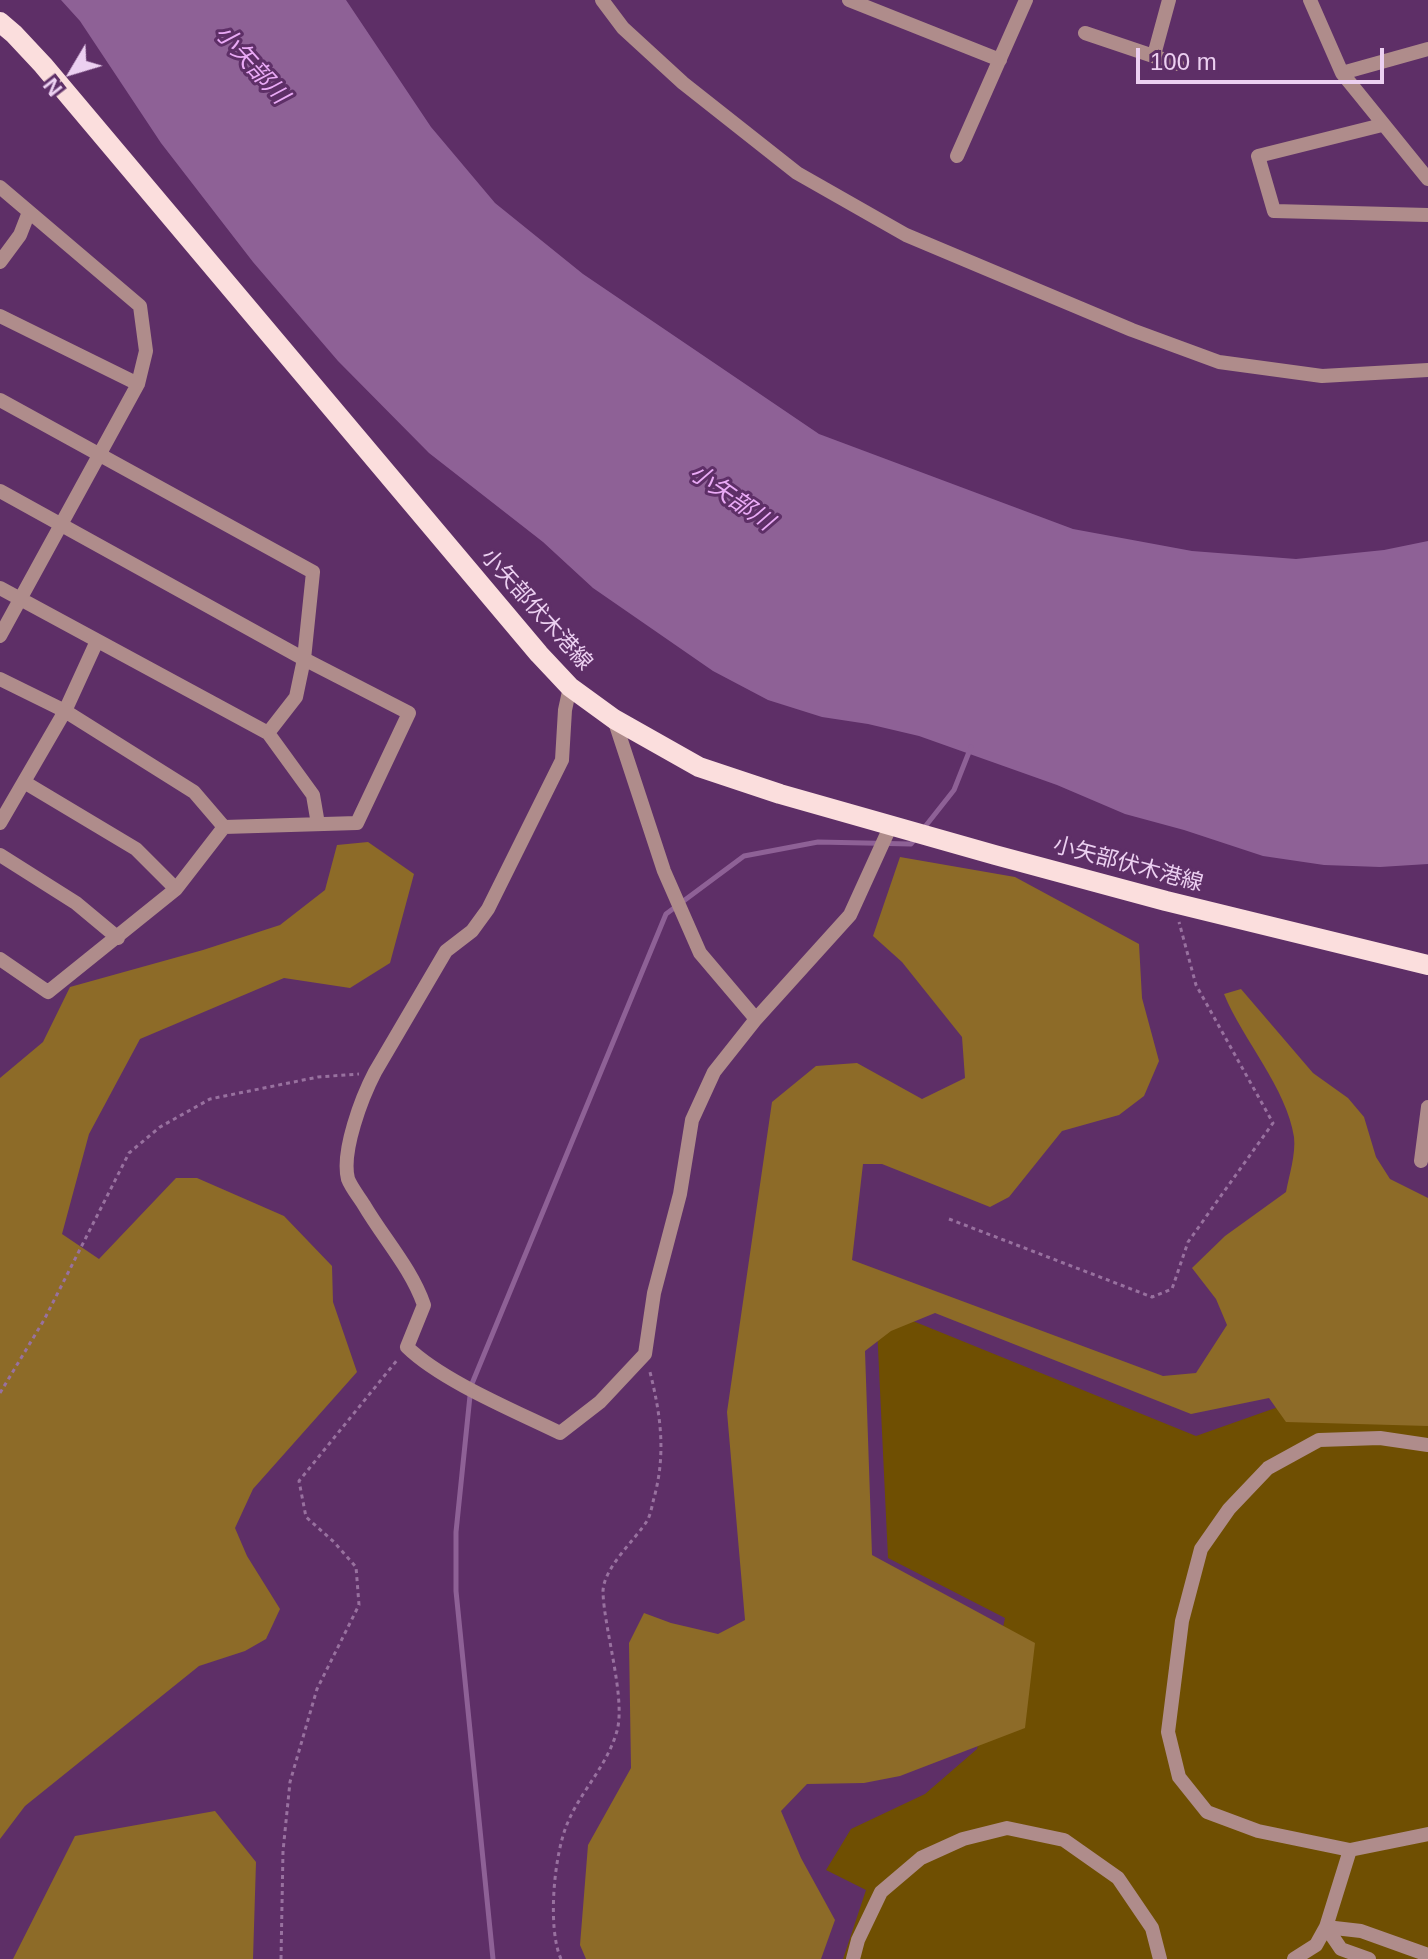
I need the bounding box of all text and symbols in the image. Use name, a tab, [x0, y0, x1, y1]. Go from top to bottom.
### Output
water label: 小矢部川	[208, 20, 294, 110]
north arrow	[32, 32, 112, 112]
scale bar	[1140, 32, 1388, 82]
text: 100 m	[1150, 48, 1217, 75]
text: N	[38, 73, 67, 101]
water label: 小矢部川	[683, 459, 779, 537]
street label: 小矢部伏木港線	[475, 544, 597, 676]
street label: 小矢部伏木港線	[1050, 832, 1206, 898]

